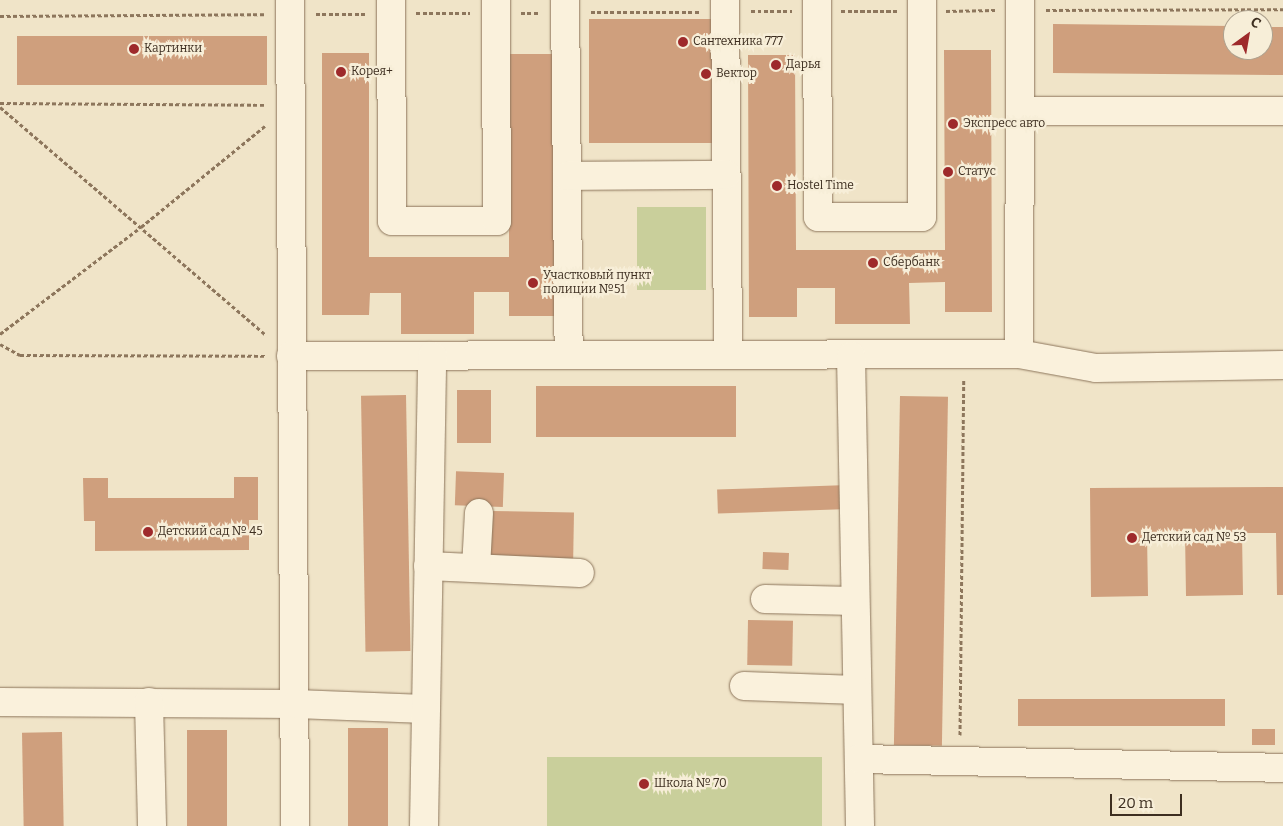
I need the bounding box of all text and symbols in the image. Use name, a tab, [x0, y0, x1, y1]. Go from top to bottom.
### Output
north arrow	[1223, 10, 1273, 60]
text: С	[1247, 13, 1264, 32]
place label: Сантехника 777	[693, 35, 783, 49]
marker: Сантехника 777	[677, 36, 689, 48]
place label: Картинки	[144, 42, 202, 56]
marker: Картинки	[128, 43, 140, 55]
place label: Дарья	[786, 58, 821, 72]
marker: Дарья	[770, 59, 782, 71]
place label: Корея+	[351, 65, 393, 79]
marker: Корея+	[335, 66, 347, 78]
place label: Вектор	[716, 67, 757, 81]
marker: Вектор	[700, 68, 712, 80]
place label: Экспресс авто	[963, 117, 1045, 131]
marker: Экспресс авто	[947, 118, 959, 130]
place label: Статус	[958, 165, 996, 179]
marker: Статус	[942, 166, 954, 178]
place label: Hostel Time	[787, 179, 854, 193]
marker: Hostel Time	[771, 180, 783, 192]
place label: Сбербанк	[883, 256, 940, 270]
marker: Сбербанк	[867, 257, 879, 269]
place label: Участковый пункт полиции №51	[543, 269, 651, 297]
marker: Участковый пункт полиции №51	[527, 277, 539, 289]
place label: Детский сад № 45	[158, 525, 263, 539]
marker: Детский сад № 45	[142, 526, 154, 538]
place label: Детский сад № 53	[1142, 531, 1246, 545]
marker: Детский сад № 53	[1126, 532, 1138, 544]
place label: Школа № 70	[654, 777, 727, 791]
marker: Школа № 70	[638, 778, 650, 790]
scale bar	[1113, 784, 1186, 816]
text: 20 m	[1118, 794, 1153, 812]

